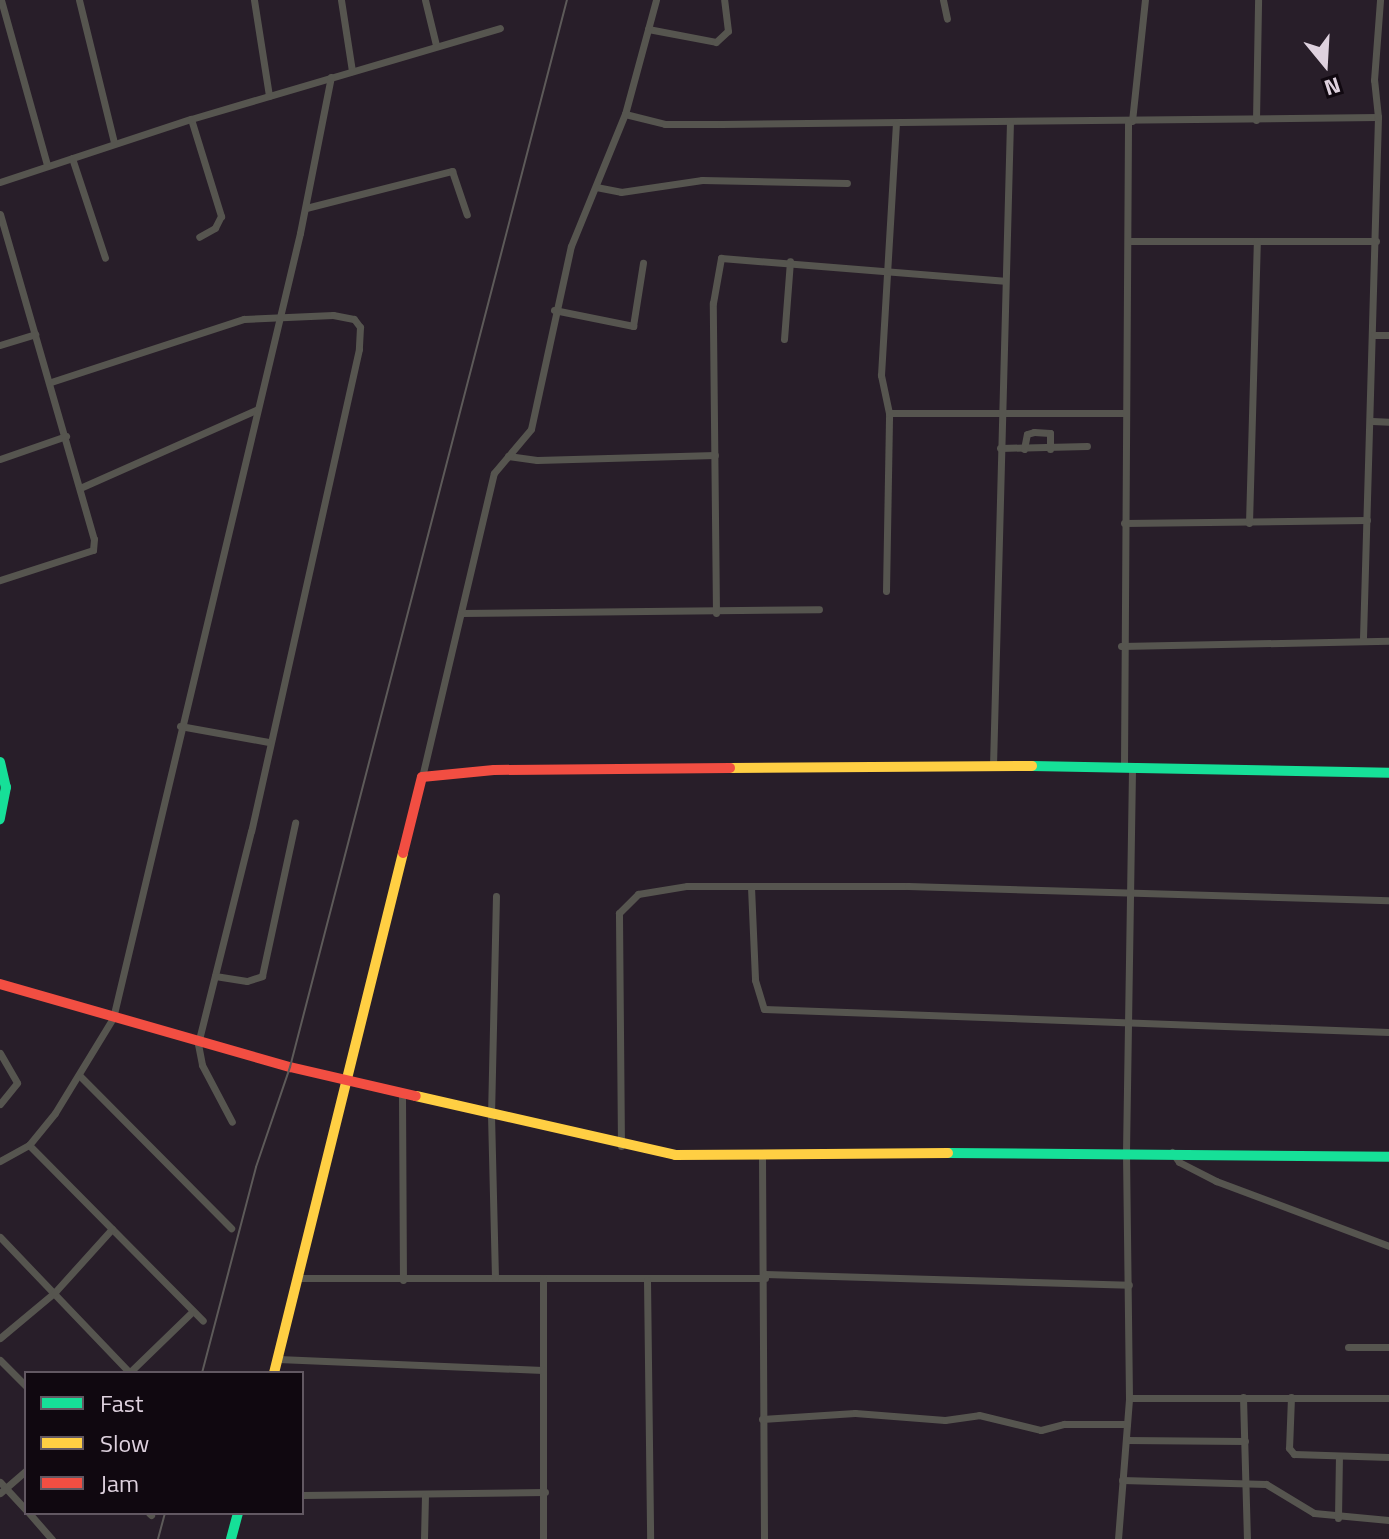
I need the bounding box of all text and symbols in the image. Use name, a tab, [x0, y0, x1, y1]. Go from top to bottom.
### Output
north arrow	[1285, 24, 1365, 104]
text: N	[1320, 68, 1345, 105]
legend	[24, 1371, 304, 1515]
text: Fast	[100, 1385, 143, 1421]
text: Slow	[100, 1425, 149, 1461]
text: Jam	[100, 1465, 139, 1501]

